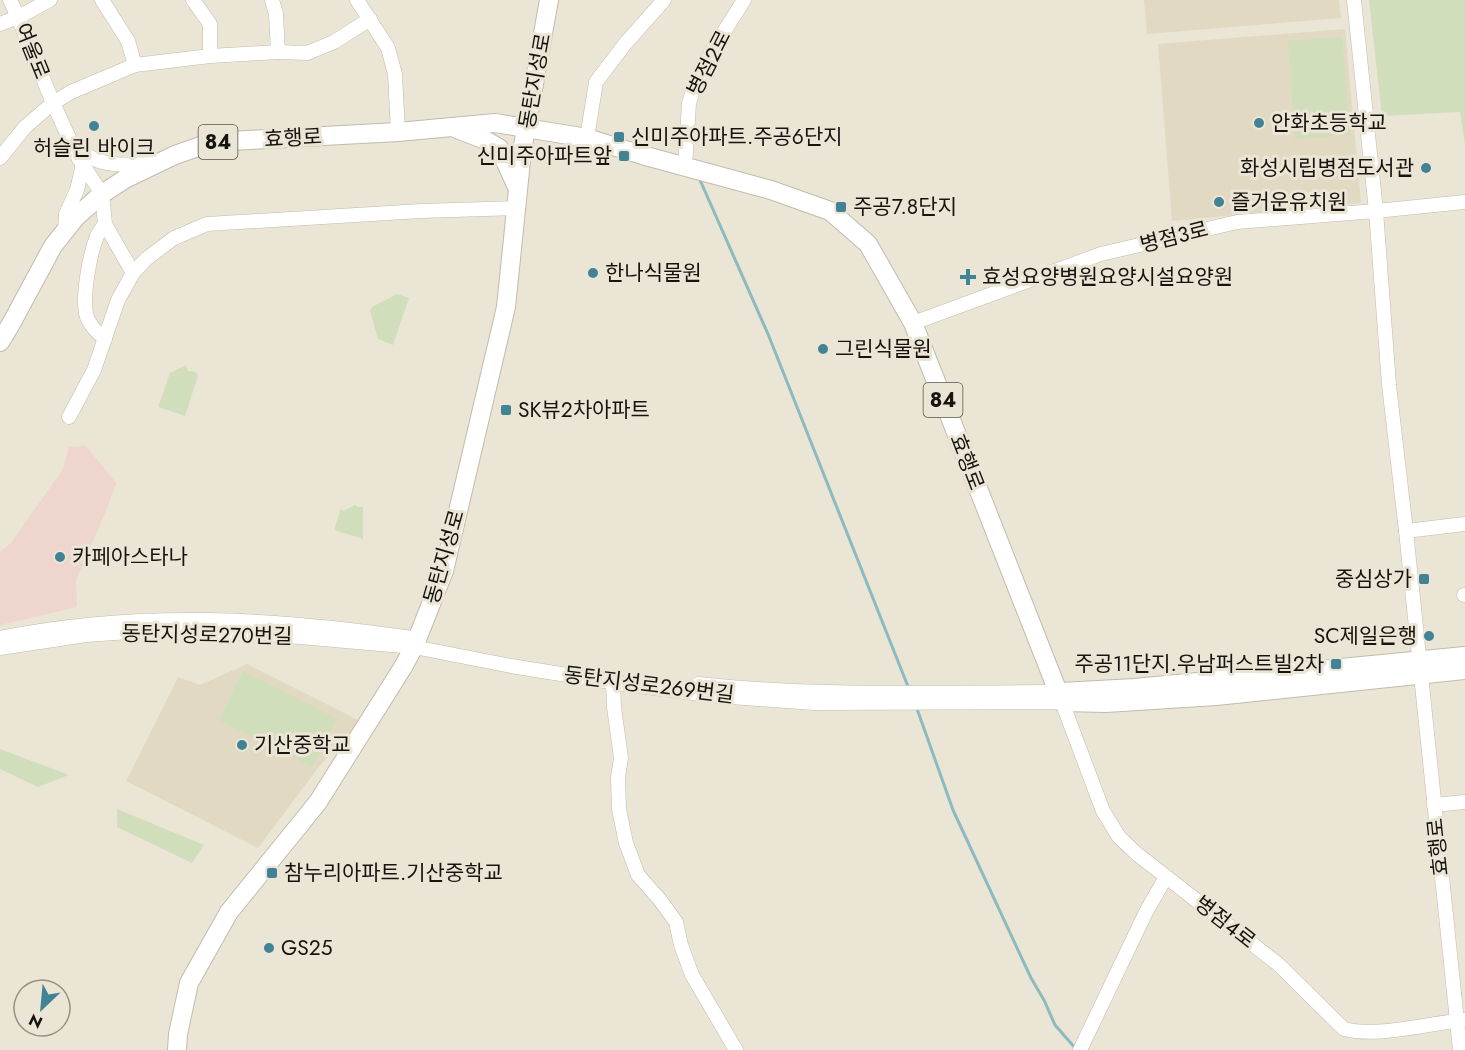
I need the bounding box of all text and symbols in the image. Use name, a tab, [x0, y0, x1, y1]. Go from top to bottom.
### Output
street label: 여울로	[7, 19, 57, 83]
street label: 병점2로	[680, 25, 738, 101]
street label: 동탄지성로	[512, 31, 558, 131]
place label: 안화초등학교	[1271, 108, 1387, 138]
marker: 안화초등학교	[1252, 116, 1266, 130]
marker: 허슬린 바이크	[87, 119, 101, 133]
street label: 효행로	[263, 122, 323, 154]
place label: 신미주아파트.주공6단지	[631, 122, 843, 152]
road number: 84	[198, 125, 238, 159]
marker: 신미주아파트.주공6단지	[612, 130, 626, 144]
place label: 허슬린 바이크	[33, 133, 155, 163]
place label: 신미주아파트앞	[477, 141, 612, 171]
marker: 신미주아파트앞	[617, 149, 631, 163]
place label: 화성시립병점도서관	[1240, 153, 1414, 183]
marker: 화성시립병점도서관	[1419, 161, 1433, 175]
place label: 즐거운유치원	[1231, 187, 1347, 217]
place label: 주공7.8단지	[853, 192, 957, 222]
marker: 즐거운유치원	[1212, 195, 1226, 209]
marker: 주공7.8단지	[834, 200, 848, 214]
street label: 병점3로	[1137, 214, 1211, 260]
place label: 한나식물원	[605, 258, 702, 288]
place label: 효성요양병원요양시설요양원	[982, 262, 1233, 292]
marker: 한나식물원	[586, 266, 600, 280]
marker: 효성요양병원요양시설요양원	[959, 268, 977, 286]
place label: 그린식물원	[835, 334, 932, 364]
marker: 그린식물원	[816, 342, 830, 356]
road number: 84	[924, 383, 962, 417]
place label: SK뷰2차아파트	[518, 395, 650, 425]
marker: SK뷰2차아파트	[499, 403, 513, 417]
street label: 효행로	[943, 430, 991, 494]
street label: 동탄지성로	[416, 506, 472, 608]
place label: 카페아스타나	[72, 542, 188, 572]
marker: 카페아스타나	[53, 550, 67, 564]
place label: 중심상가	[1335, 564, 1412, 594]
marker: 중심상가	[1417, 572, 1431, 586]
street label: 동탄지성로270번길	[121, 619, 293, 651]
place label: SC제일은행	[1314, 621, 1417, 651]
marker: SC제일은행	[1422, 629, 1436, 643]
place label: 주공11단지.우남퍼스트빌2차	[1074, 649, 1324, 679]
marker: 주공11단지.우남퍼스트빌2차	[1329, 657, 1343, 671]
street label: 동탄지성로269번길	[562, 660, 736, 710]
place label: 기산중학교	[254, 730, 351, 760]
marker: 기산중학교	[235, 738, 249, 752]
street label: 효행로	[1420, 817, 1456, 877]
place label: 참누리아파트.기산중학교	[284, 858, 503, 888]
marker: 참누리아파트.기산중학교	[265, 866, 279, 880]
street label: 병점4로	[1188, 889, 1262, 955]
place label: GS25	[281, 933, 333, 963]
marker: GS25	[262, 941, 276, 955]
north arrow	[12, 978, 72, 1038]
text: N	[25, 1008, 46, 1034]

